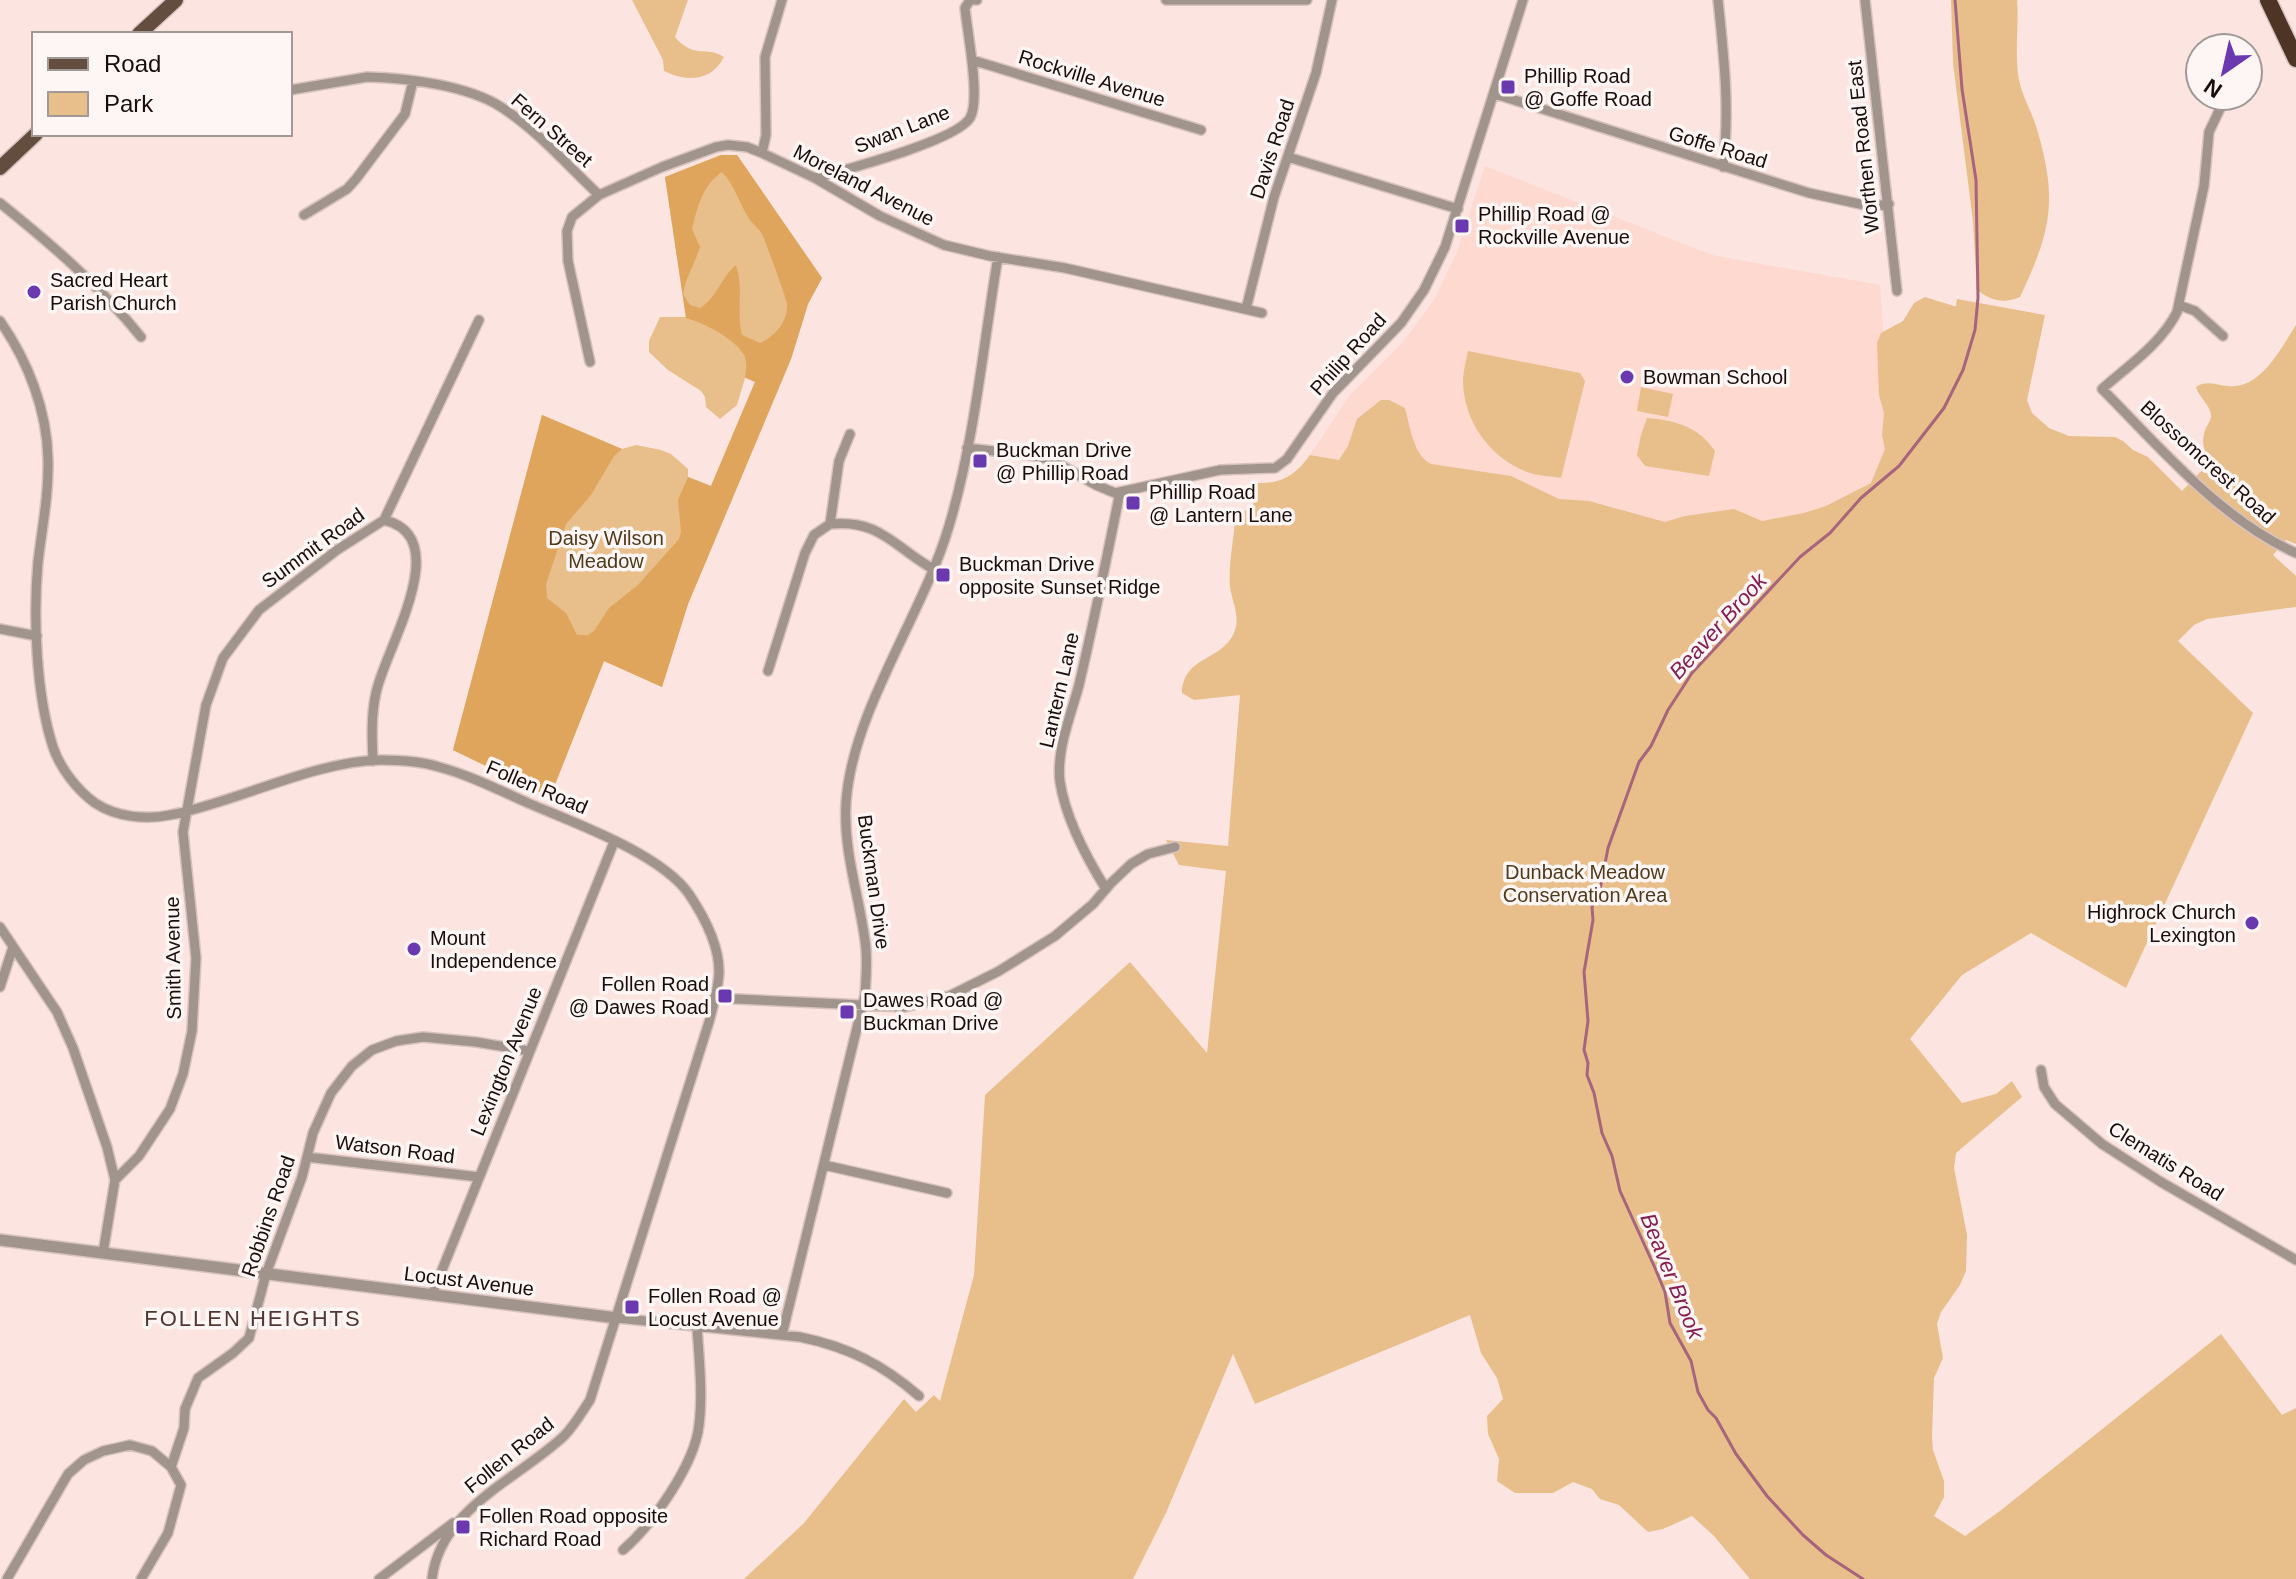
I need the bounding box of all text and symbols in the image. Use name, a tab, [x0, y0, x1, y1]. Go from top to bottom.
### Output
legend	[32, 32, 292, 136]
north arrow	[2184, 32, 2264, 112]
street label: Rockville Avenue	[1016, 45, 1168, 111]
text: Road	[104, 50, 161, 77]
street label: Worthen Road East	[1843, 59, 1883, 235]
place label: Phillip Road @ Goffe Road	[1524, 65, 1652, 110]
text: N	[2200, 73, 2227, 103]
marker: Phillip Road @ Goffe Road	[1499, 78, 1517, 96]
street label: Fern Street	[507, 89, 597, 171]
text: Park	[104, 90, 154, 117]
street label: Davis Road	[1246, 96, 1298, 202]
street label: Swan Lane	[851, 101, 953, 157]
street label: Goffe Road	[1666, 122, 1770, 172]
street label: Moreland Avenue	[790, 140, 938, 230]
place label: Phillip Road @ Rockville Avenue	[1478, 203, 1630, 248]
marker: Phillip Road @ Rockville Avenue	[1453, 217, 1471, 235]
place label: Sacred Heart Parish Church	[50, 269, 177, 314]
marker: Sacred Heart Parish Church	[25, 283, 43, 301]
street label: Philip Road	[1306, 309, 1390, 399]
place label: Bowman School	[1643, 366, 1788, 388]
marker: Bowman School	[1618, 368, 1636, 386]
street label: Blossomcrest Road	[2136, 396, 2280, 528]
place label: Buckman Drive @ Phillip Road	[996, 439, 1132, 484]
marker: Buckman Drive @ Phillip Road	[971, 452, 989, 470]
place label: Phillip Road @ Lantern Lane	[1149, 481, 1293, 526]
marker: Phillip Road @ Lantern Lane	[1124, 494, 1142, 512]
street label: Summit Road	[258, 503, 368, 593]
park label: Daisy Wilson Meadow	[548, 527, 664, 572]
place label: Buckman Drive opposite Sunset Ridge	[959, 553, 1160, 598]
marker: Buckman Drive opposite Sunset Ridge	[934, 566, 952, 584]
water label: Beaver Brook	[1664, 567, 1773, 684]
street label: Lantern Lane	[1035, 630, 1083, 750]
street label: Follen Road	[483, 756, 591, 818]
street label: Buckman Drive	[854, 813, 894, 951]
park label: Dunback Meadow Conservation Area	[1503, 861, 1668, 906]
street label: Smith Avenue	[161, 896, 185, 1020]
place label: Highrock Church Lexington	[2087, 901, 2236, 946]
marker: Highrock Church Lexington	[2243, 914, 2261, 932]
place label: Mount Independence	[430, 927, 557, 972]
marker: Mount Independence	[405, 940, 423, 958]
place label: Follen Road @ Dawes Road	[569, 973, 709, 1018]
street label: Lexington Avenue	[466, 983, 546, 1139]
marker: Follen Road @ Dawes Road	[716, 987, 734, 1005]
place label: Dawes Road @ Buckman Drive	[863, 989, 1003, 1034]
marker: Dawes Road @ Buckman Drive	[838, 1003, 856, 1021]
street label: Clematis Road	[2105, 1117, 2227, 1205]
street label: Watson Road	[334, 1131, 456, 1167]
street label: Robbins Road	[237, 1152, 299, 1280]
water label: Beaver Brook	[1635, 1210, 1709, 1343]
street label: Locust Avenue	[403, 1262, 535, 1300]
place label: Follen Road @ Locust Avenue	[648, 1285, 782, 1330]
marker: Follen Road @ Locust Avenue	[623, 1298, 641, 1316]
district label: FOLLEN HEIGHTS	[144, 1306, 362, 1331]
street label: Follen Road	[460, 1413, 558, 1497]
place label: Follen Road opposite Richard Road	[479, 1505, 668, 1550]
marker: Follen Road opposite Richard Road	[454, 1518, 472, 1536]

